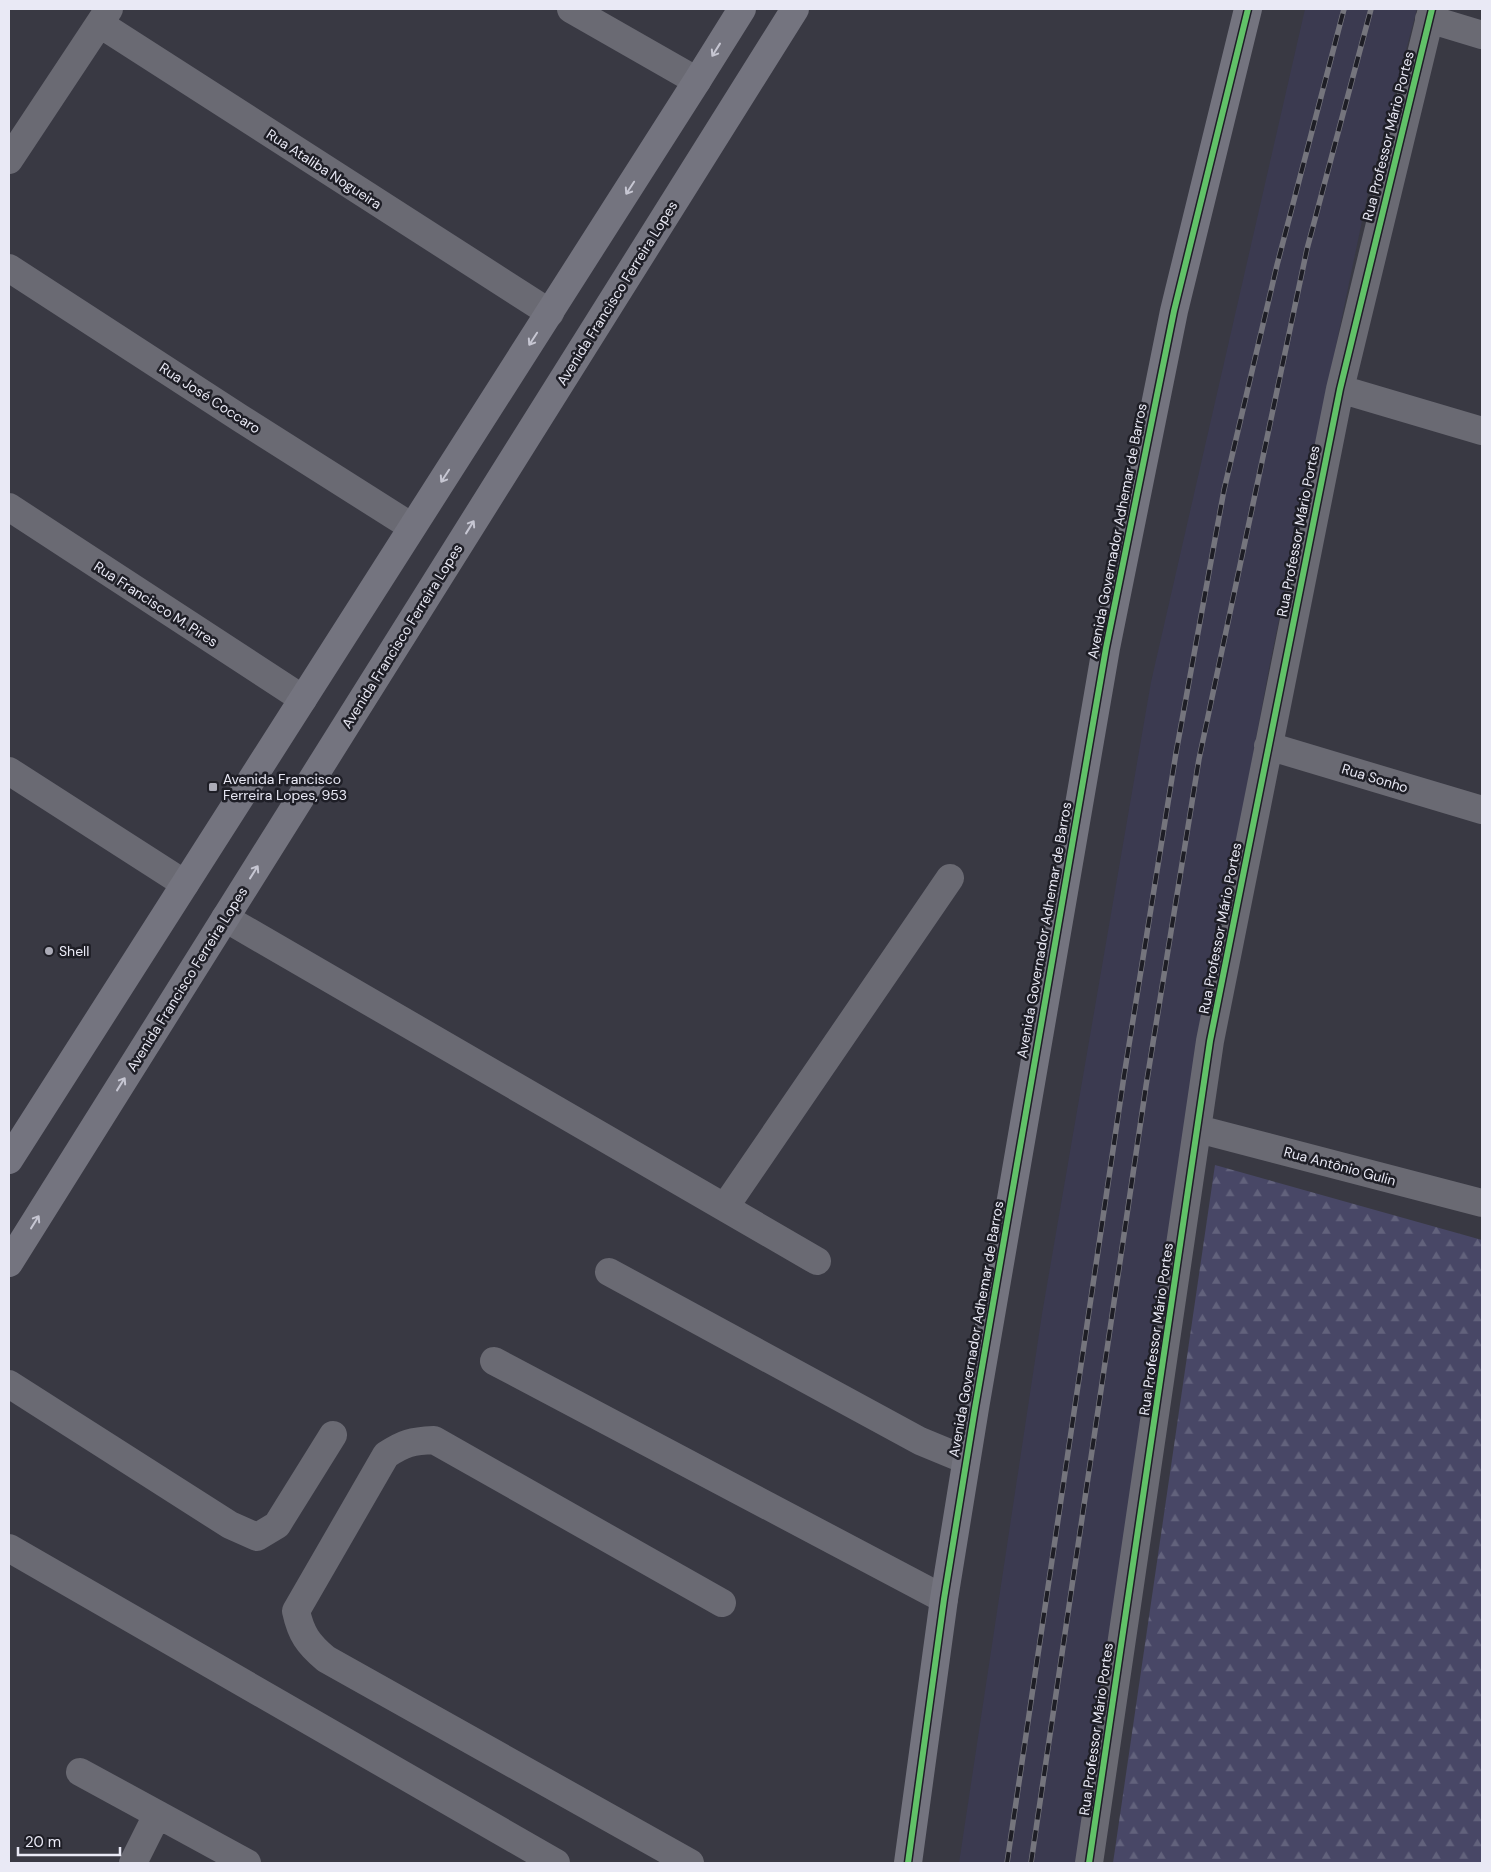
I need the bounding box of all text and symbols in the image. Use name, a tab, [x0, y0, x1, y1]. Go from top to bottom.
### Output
one-way arrow	[711, 43, 721, 57]
street label: Rua Professor Mário Portes	[1358, 49, 1418, 223]
street label: Rua Ataliba Nogueira	[263, 125, 385, 213]
one-way arrow	[624, 180, 634, 194]
street label: Avenida Francisco Ferreira Lopes	[553, 197, 681, 389]
one-way arrow	[527, 332, 537, 346]
street label: Rua José Coccaro	[156, 359, 264, 437]
street label: Avenida Governador Adhemar de Barros	[1083, 402, 1151, 660]
street label: Rua Professor Mário Portes	[1273, 444, 1323, 618]
one-way arrow	[440, 469, 450, 483]
one-way arrow	[466, 520, 476, 534]
street label: Avenida Francisco Ferreira Lopes	[338, 540, 466, 732]
street label: Rua Francisco M. Pires	[91, 557, 221, 651]
street label: Rua Sonho	[1340, 759, 1410, 797]
place label: Avenida Francisco Ferreira Lopes, 953	[223, 770, 347, 804]
marker: Avenida Francisco Ferreira Lopes, 953	[207, 781, 219, 793]
street label: Avenida Governador Adhemar de Barros	[1013, 800, 1075, 1060]
street label: Rua Professor Mário Portes	[1195, 841, 1245, 1015]
one-way arrow	[248, 865, 259, 879]
street label: Avenida Francisco Ferreira Lopes	[123, 883, 251, 1075]
place label: Shell	[59, 942, 89, 960]
marker: Shell	[43, 945, 55, 957]
one-way arrow	[116, 1077, 126, 1091]
street label: Rua Antônio Gulin	[1282, 1142, 1398, 1190]
street label: Avenida Governador Adhemar de Barros	[945, 1199, 1007, 1459]
one-way arrow	[30, 1215, 40, 1229]
street label: Rua Professor Mário Portes	[1135, 1242, 1177, 1416]
street label: Rua Professor Mário Portes	[1075, 1642, 1117, 1816]
scale bar	[18, 1824, 120, 1856]
text: 20 m	[25, 1832, 61, 1852]

